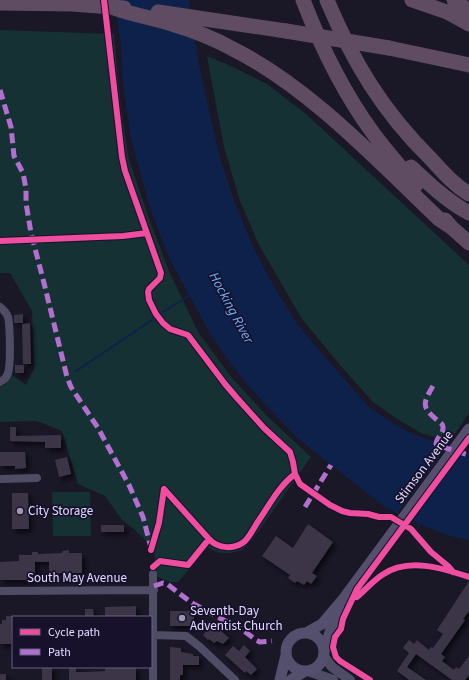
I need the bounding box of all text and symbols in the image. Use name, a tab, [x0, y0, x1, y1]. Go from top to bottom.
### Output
water label: Hocking River	[204, 269, 259, 348]
street label: Stimson Avenue	[391, 427, 457, 507]
place label: City Storage	[28, 502, 93, 520]
marker: City Storage	[15, 506, 25, 516]
street label: South May Avenue	[27, 569, 127, 587]
place label: Seventh-Day Adventist Church	[190, 602, 283, 635]
marker: Seventh-Day Adventist Church	[177, 613, 187, 623]
legend	[12, 616, 152, 668]
text: Cycle path	[48, 624, 100, 641]
text: Path	[48, 644, 71, 661]

